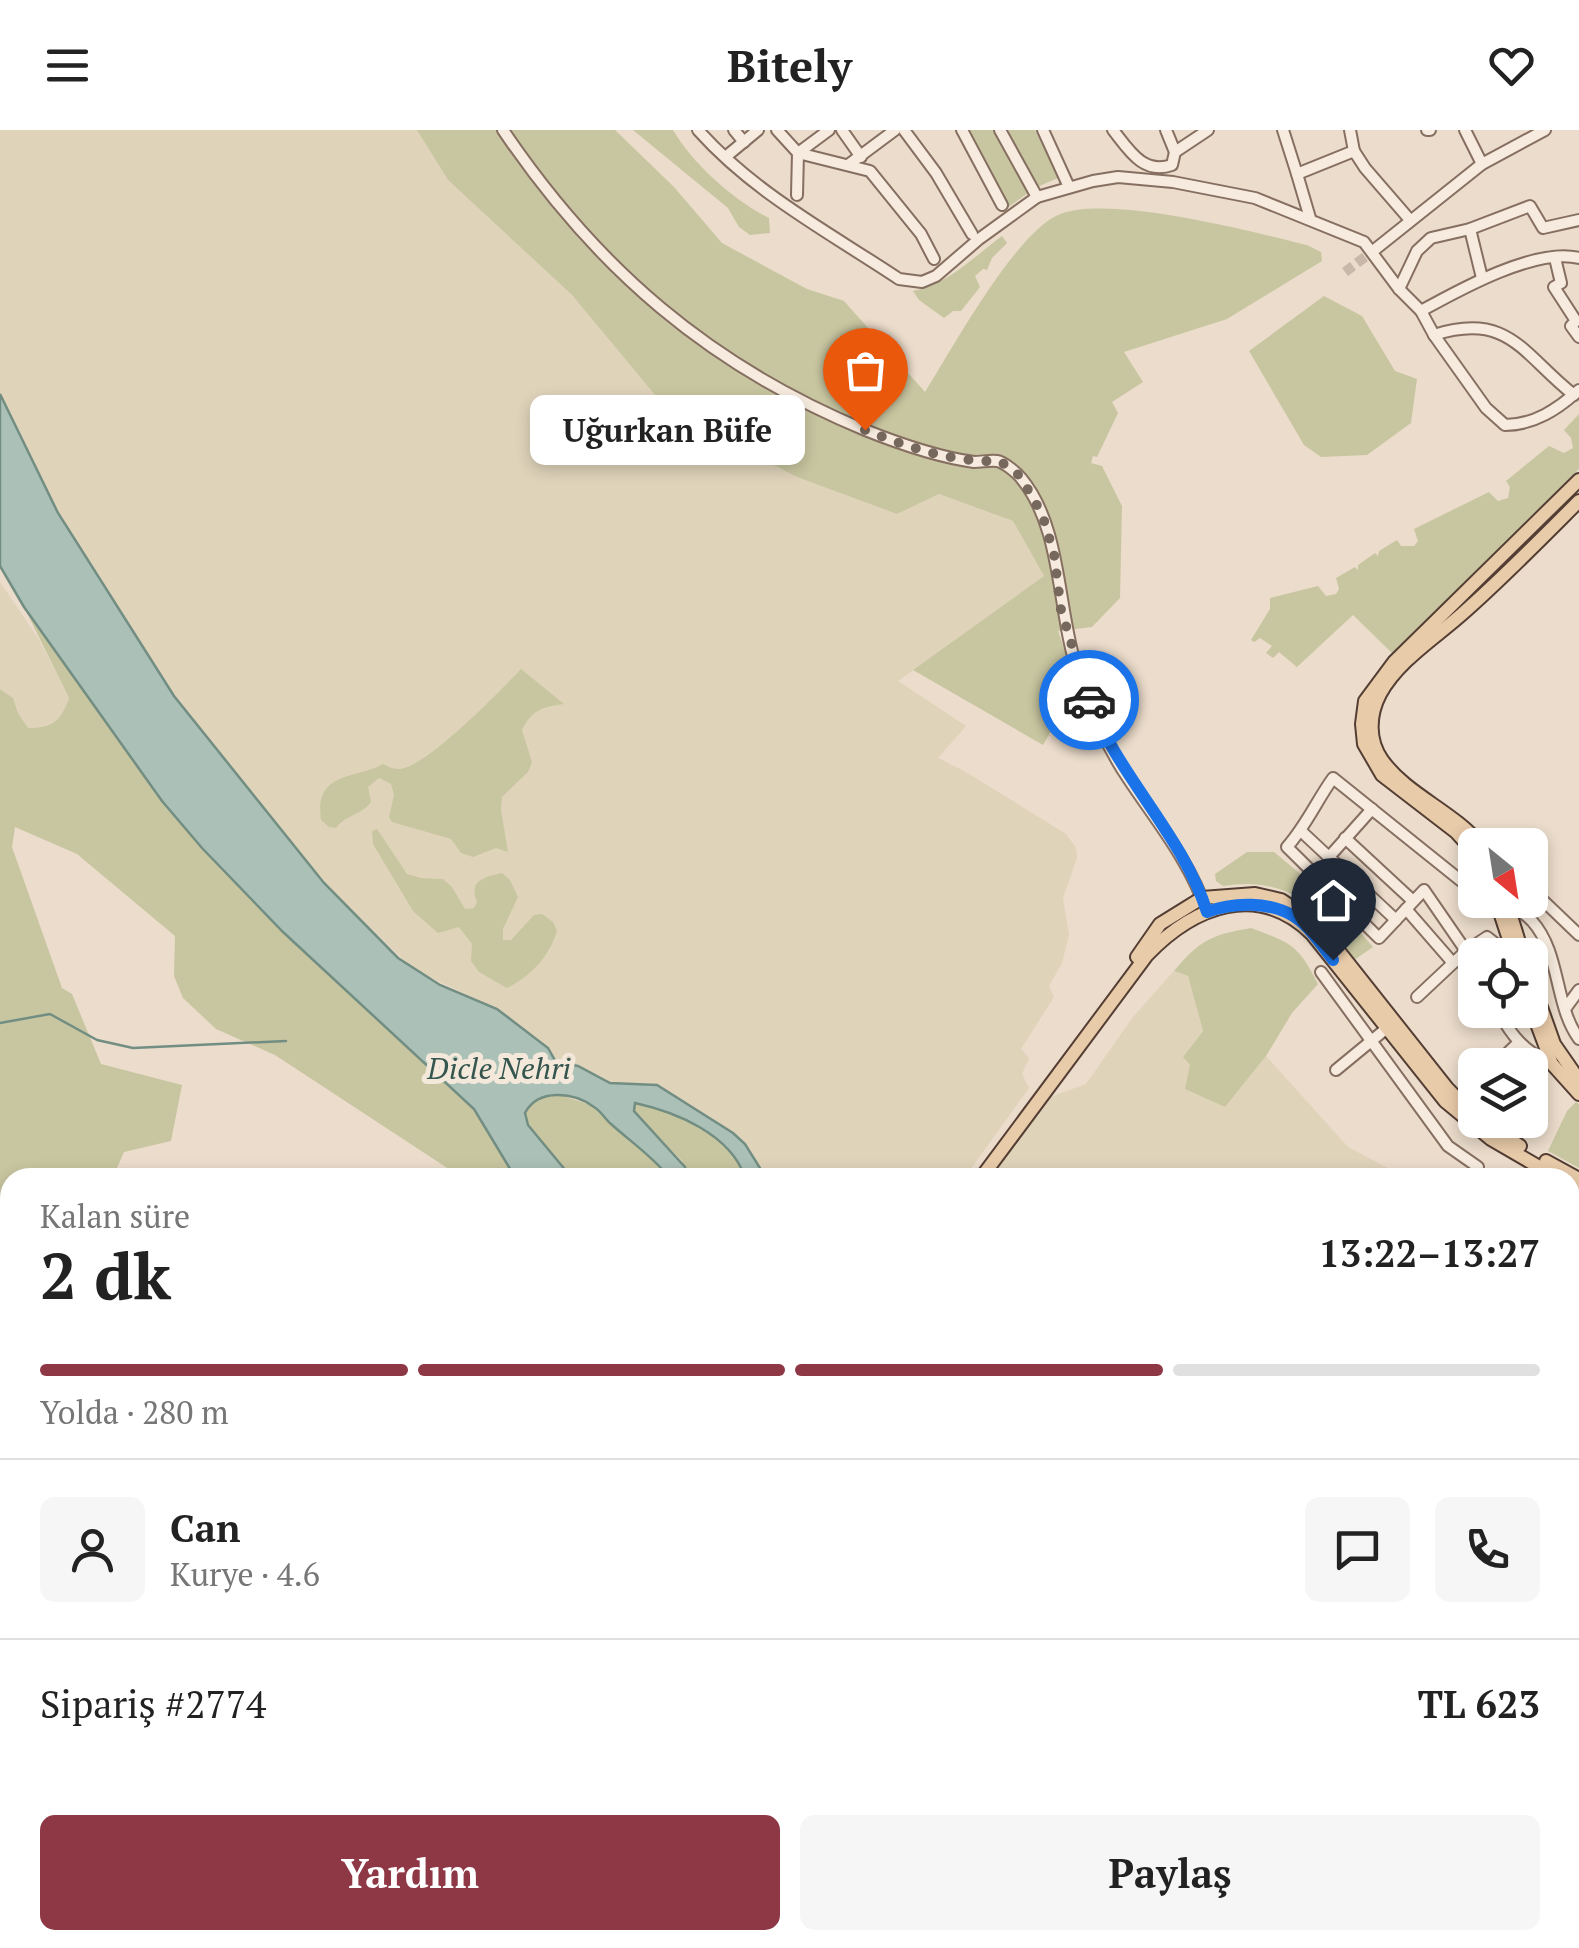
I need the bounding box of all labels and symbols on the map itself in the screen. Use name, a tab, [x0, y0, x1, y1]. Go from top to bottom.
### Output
pin	[823, 328, 908, 431]
callout: Uğurkan Büfe	[530, 395, 805, 465]
courier	[1039, 650, 1139, 750]
north arrow	[1458, 828, 1548, 918]
pin	[1291, 858, 1376, 961]
water label: Dicle Nehri	[426, 1048, 571, 1088]

